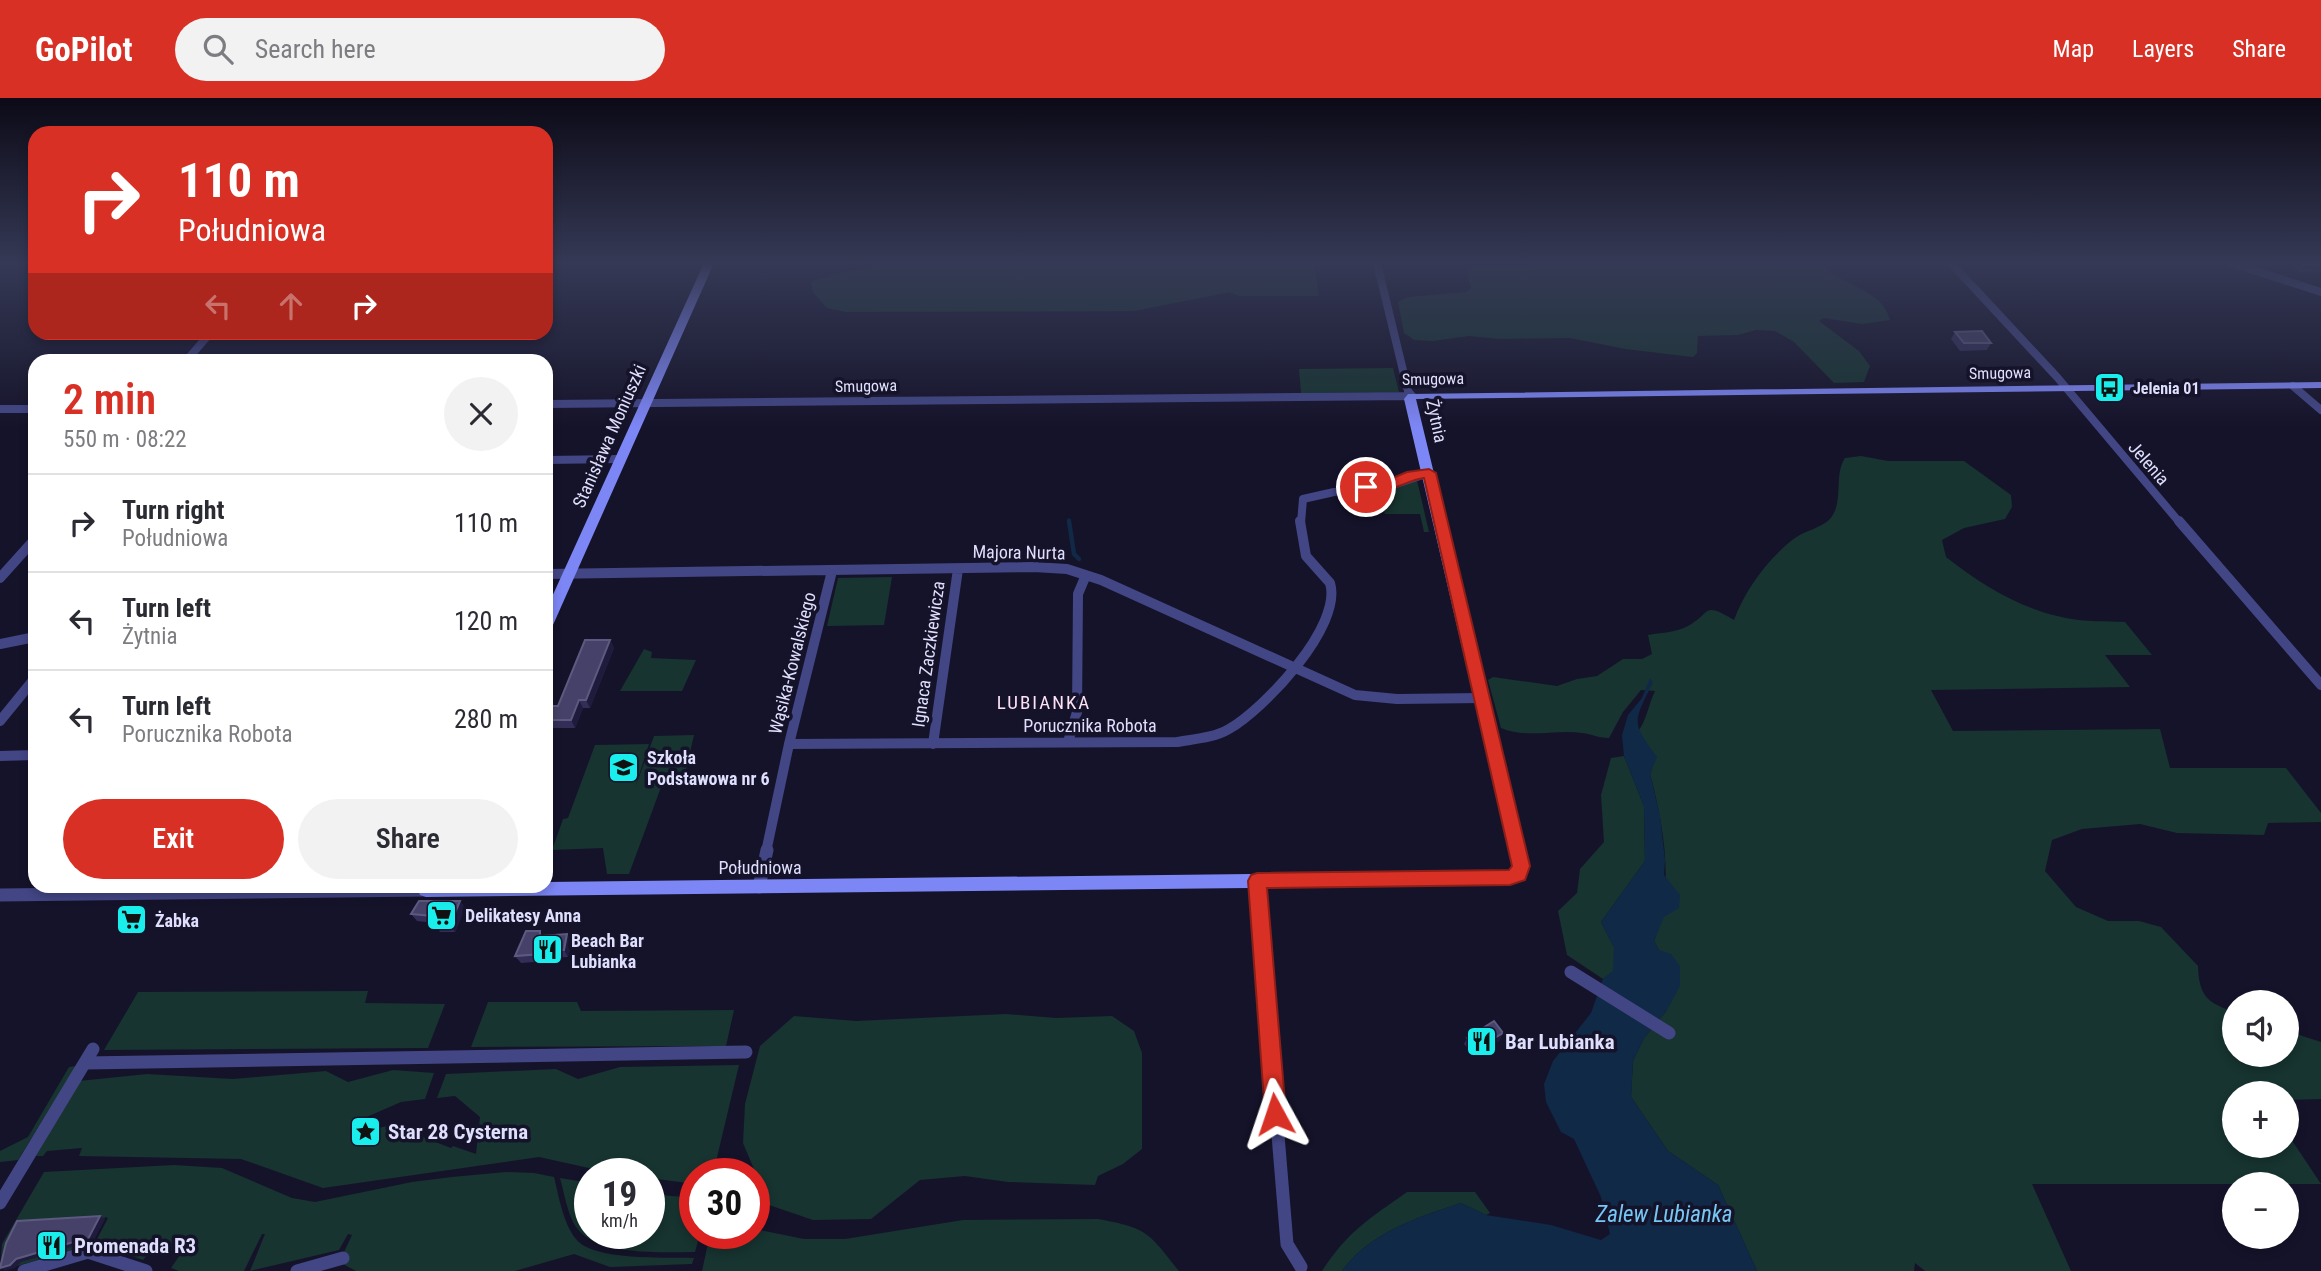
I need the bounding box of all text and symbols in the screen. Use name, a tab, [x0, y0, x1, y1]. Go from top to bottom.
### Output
search box	[175, 18, 665, 81]
text: GoPilot	[35, 30, 133, 69]
icon: search	[199, 30, 237, 68]
text: Search here	[255, 34, 376, 64]
text: Map	[2053, 35, 2094, 63]
text: Layers	[2132, 35, 2194, 63]
text: Share	[2232, 35, 2286, 63]
text: 110 m	[178, 152, 300, 209]
icon: right	[63, 154, 154, 245]
text: Południowa	[178, 211, 326, 249]
icon: left	[199, 287, 237, 325]
icon: ahead	[272, 287, 310, 325]
icon: right	[345, 287, 383, 325]
street label: Stanisława Moniuszki	[568, 361, 650, 511]
street label: Smugowa	[1969, 363, 2031, 383]
street label: Smugowa	[1402, 369, 1464, 389]
bus stop icon: Jelenia 01	[2093, 371, 2127, 405]
text: 2 min	[63, 375, 156, 424]
street label: Smugowa	[835, 376, 897, 396]
button: close	[444, 377, 518, 451]
place label: Jelenia 01	[2133, 379, 2200, 398]
street label: Żytnia	[1422, 398, 1452, 444]
text: 550 m · 08:22	[63, 426, 187, 453]
street label: Jelenia	[2124, 437, 2174, 489]
pin	[1336, 457, 1396, 517]
icon: arrive	[1347, 468, 1385, 506]
text: Turn right	[122, 495, 224, 525]
icon: right	[63, 504, 101, 542]
text: 110 m	[454, 508, 518, 538]
text: Południowa	[122, 525, 228, 552]
street label: Majora Nurta	[972, 541, 1066, 563]
street label: Ignaca Zaczkiewicza	[907, 580, 949, 728]
street label: Wąsika-Kowalskiego	[764, 590, 820, 736]
text: Turn left	[122, 593, 211, 623]
icon: left	[63, 602, 101, 640]
text: 120 m	[454, 606, 518, 636]
text: Żytnia	[122, 623, 178, 650]
text: Turn left	[122, 691, 211, 721]
district label: LUBIANKA	[997, 691, 1091, 714]
icon: left	[63, 700, 101, 738]
text: 280 m	[454, 704, 518, 734]
street label: Porucznika Robota	[1023, 715, 1157, 736]
text: Porucznika Robota	[122, 721, 293, 748]
place label: Szkoła Podstawowa nr 6	[647, 747, 770, 789]
school or university icon: Szkoła Podstawowa nr 6	[607, 750, 641, 784]
button: Exit	[63, 799, 284, 879]
button: Share	[298, 799, 518, 879]
street label: Południowa	[718, 857, 802, 878]
supermarket icon: Delikatesy Anna	[425, 898, 459, 932]
supermarket icon: Żabka	[115, 903, 149, 937]
place label: Delikatesy Anna	[465, 905, 581, 926]
place label: Żabka	[155, 910, 199, 931]
place label: Beach Bar Lubianka	[571, 930, 644, 972]
restaurant icon: Beach Bar Lubianka	[531, 933, 565, 967]
map controls	[2222, 990, 2299, 1249]
button: sound	[2222, 990, 2299, 1067]
restaurant icon: Bar Lubianka	[1465, 1025, 1499, 1059]
place label: Bar Lubianka	[1505, 1030, 1615, 1054]
position arrow	[1238, 1077, 1312, 1151]
button: +	[2222, 1081, 2299, 1158]
place icon: Star 28 Cysterna	[348, 1115, 382, 1149]
place label: Star 28 Cysterna	[388, 1120, 528, 1144]
speed limit sign: 30	[679, 1158, 770, 1249]
button: −	[2222, 1172, 2299, 1249]
text: 19	[602, 1174, 637, 1215]
water label: Zalew Lubianka	[1595, 1201, 1732, 1228]
text: km/h	[601, 1210, 638, 1231]
restaurant icon: Promenada R3	[34, 1229, 68, 1263]
place label: Promenada R3	[74, 1234, 196, 1258]

